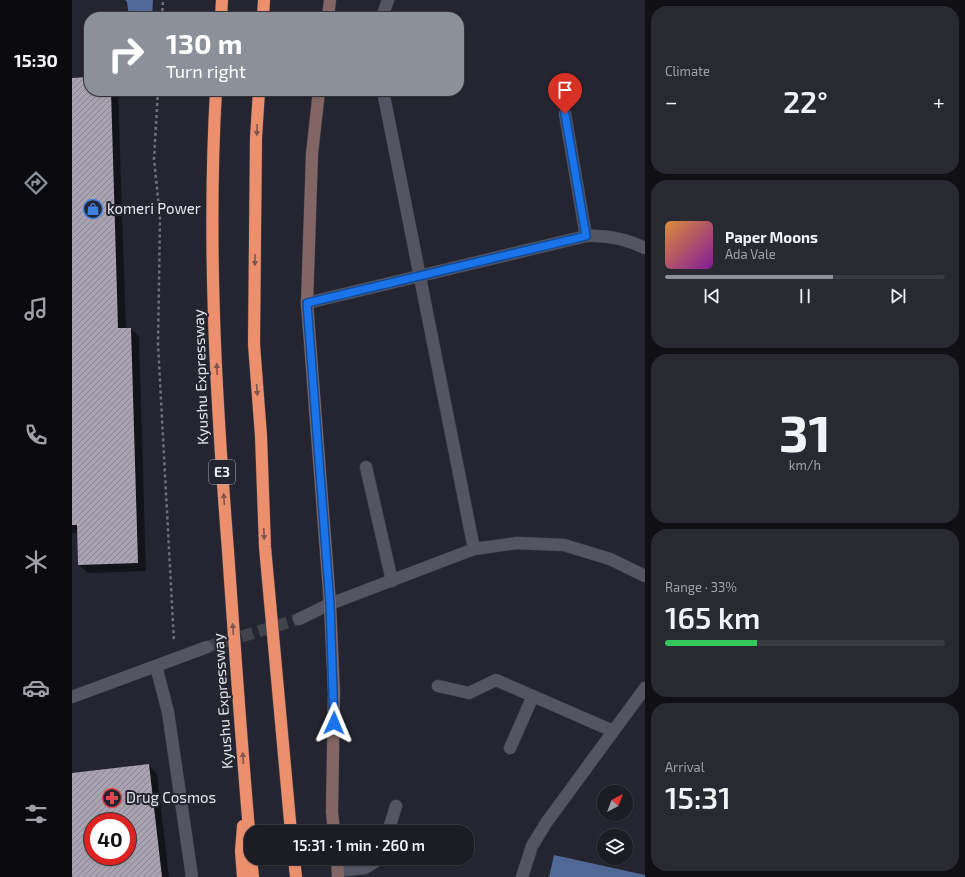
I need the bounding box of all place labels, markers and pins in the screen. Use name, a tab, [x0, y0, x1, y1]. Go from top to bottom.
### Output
pin	[548, 73, 582, 114]
shop icon: komeri Power	[82, 198, 104, 220]
place label: komeri Power	[107, 199, 201, 217]
pharmacy icon: Drug Cosmos	[101, 787, 123, 809]
place label: Drug Cosmos	[126, 788, 216, 806]

